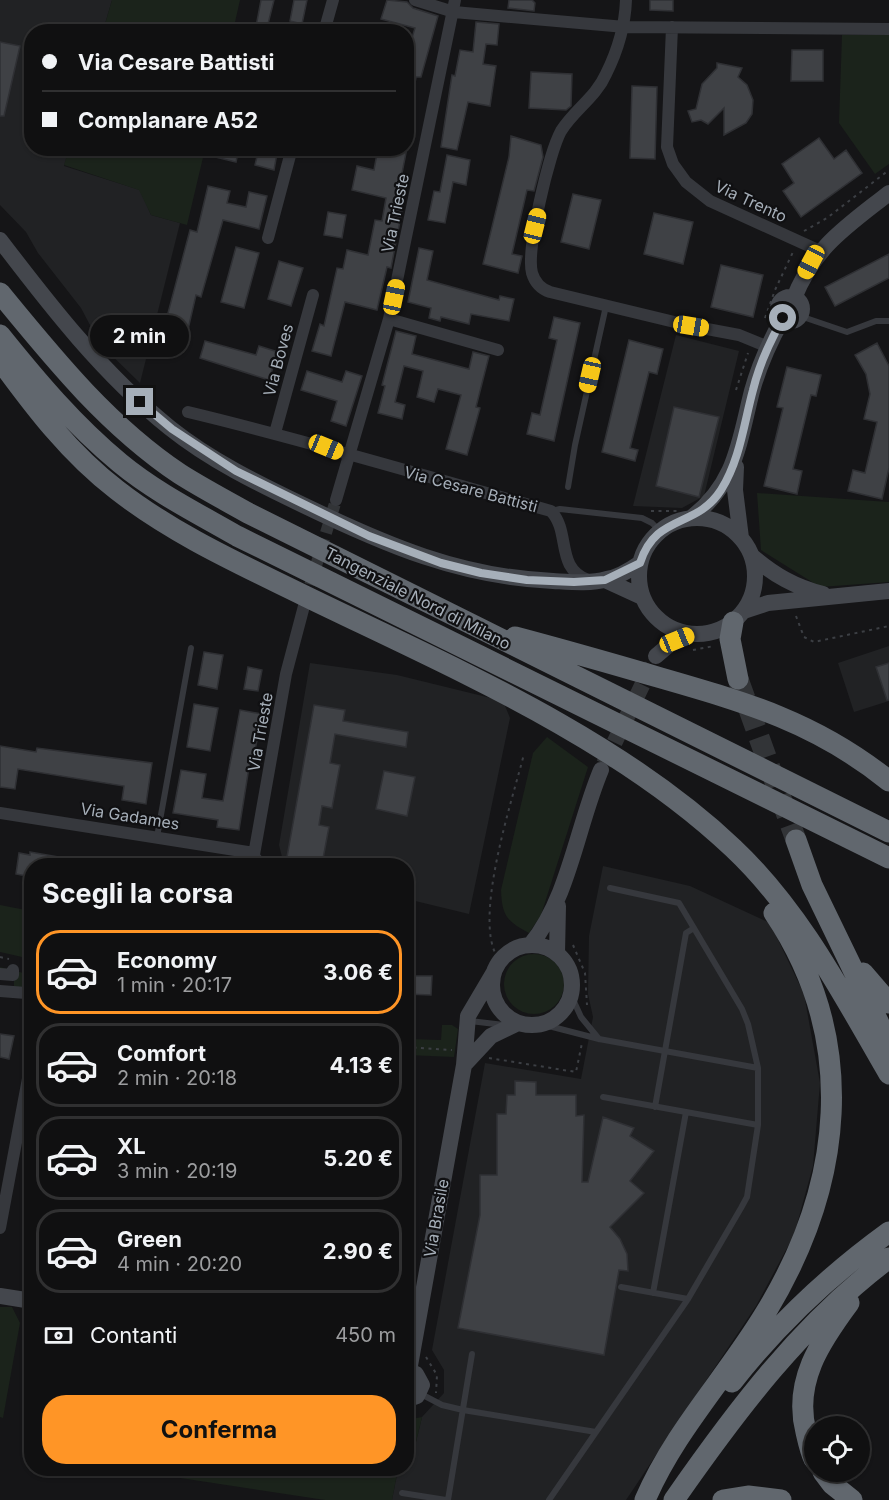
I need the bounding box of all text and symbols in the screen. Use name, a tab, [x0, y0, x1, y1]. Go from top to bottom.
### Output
text: Via Cesare Battisti	[78, 49, 275, 75]
text: Complanare A52	[78, 107, 258, 133]
street label: Via Trieste	[377, 172, 413, 254]
street label: Via Trento	[712, 176, 790, 226]
car	[522, 206, 548, 246]
car	[795, 242, 827, 282]
car	[381, 278, 407, 316]
route start	[769, 304, 796, 331]
car	[672, 314, 710, 338]
callout: 2 min	[90, 315, 190, 357]
street label: Via Boves	[259, 321, 297, 399]
text: 2 min	[113, 324, 166, 348]
car	[577, 355, 603, 395]
route end	[126, 388, 153, 415]
car	[306, 432, 346, 462]
street label: Via Cesare Battisti	[402, 462, 540, 516]
street label: Tangenziale Nord di Milano	[322, 542, 514, 654]
car	[657, 625, 697, 655]
street label: Via Trieste	[243, 691, 277, 773]
street label: Via Gadames	[79, 798, 181, 834]
text: Scegli la corsa	[42, 877, 233, 910]
icon: car	[45, 945, 99, 999]
text: Economy	[117, 947, 217, 973]
text: 3.06 €	[323, 959, 393, 985]
text: 1 min · 20:17	[117, 973, 232, 997]
icon: car	[45, 1038, 99, 1092]
text: Comfort	[117, 1040, 206, 1066]
text: 4.13 €	[330, 1052, 393, 1078]
text: 2 min · 20:18	[117, 1066, 237, 1090]
icon: car	[45, 1131, 99, 1185]
text: XL	[117, 1133, 146, 1159]
text: 5.20 €	[323, 1145, 393, 1171]
text: 3 min · 20:19	[117, 1159, 237, 1183]
street label: Via Brasile	[419, 1177, 453, 1259]
icon: car	[45, 1224, 99, 1278]
text: Green	[117, 1226, 182, 1252]
text: 2.90 €	[323, 1238, 393, 1264]
text: 4 min · 20:20	[117, 1252, 242, 1276]
icon: cash	[42, 1319, 75, 1352]
text: Contanti	[90, 1322, 177, 1348]
text: 450 m	[335, 1323, 396, 1347]
button: Conferma	[42, 1395, 396, 1464]
map controls	[804, 1416, 870, 1482]
button: locate	[804, 1416, 870, 1482]

